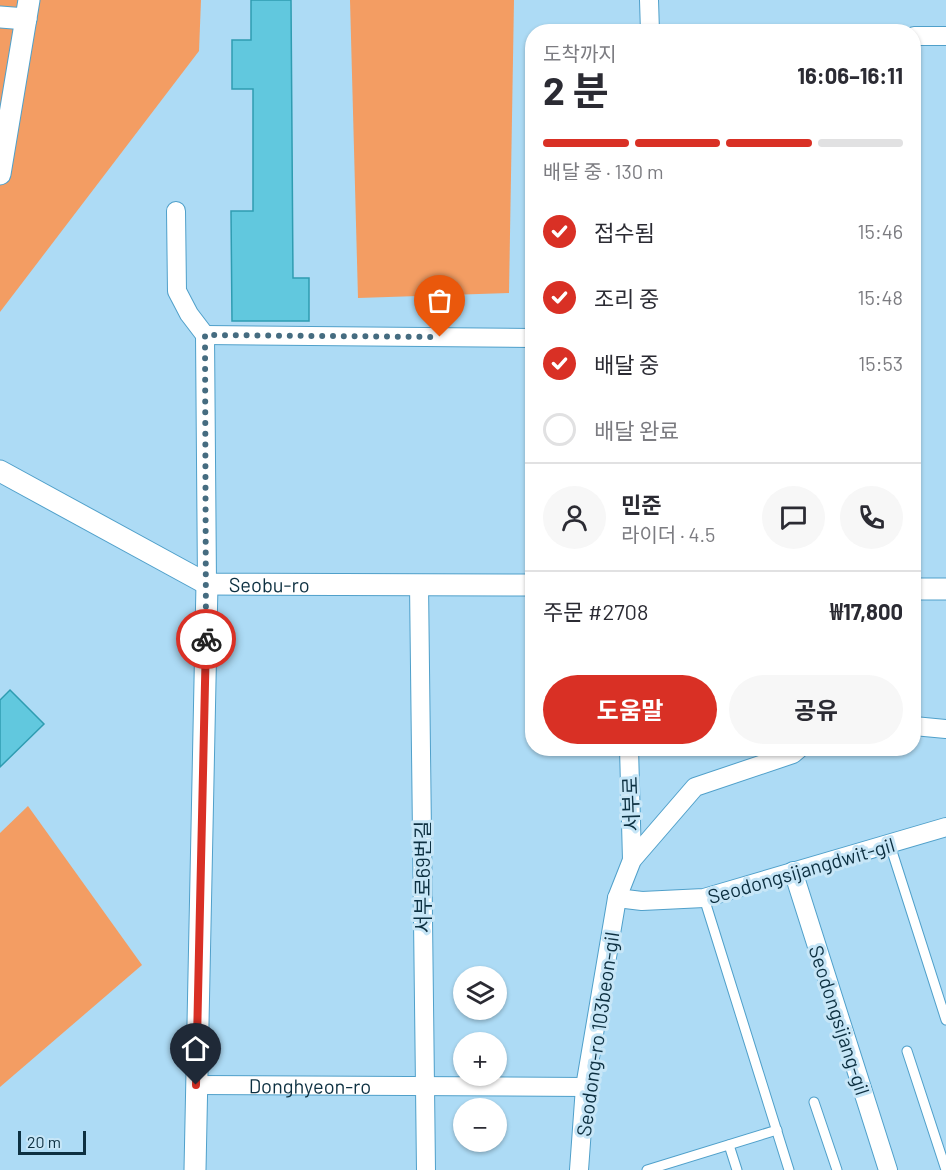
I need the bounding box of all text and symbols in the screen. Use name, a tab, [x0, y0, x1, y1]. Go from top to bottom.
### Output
text: 도착까지	[543, 41, 617, 65]
text: 16:06–16:11	[797, 62, 903, 88]
text: 2 분	[543, 66, 609, 113]
text: 배달 중 · 130 m	[543, 159, 664, 183]
icon: check	[543, 215, 576, 248]
text: 접수됨	[594, 219, 655, 245]
text: 15:46	[858, 219, 903, 243]
pin	[414, 275, 465, 337]
icon: check	[543, 281, 576, 314]
icon: bag	[423, 284, 456, 317]
text: 조리 중	[594, 285, 659, 311]
text: 15:48	[858, 285, 903, 309]
icon: check	[543, 347, 576, 380]
text: 배달 중	[594, 351, 659, 377]
text: 15:53	[858, 351, 903, 375]
text: 배달 완료	[594, 417, 679, 443]
button: person	[543, 486, 606, 549]
button: chat	[762, 486, 825, 549]
button: phone	[840, 486, 903, 549]
text: 민준	[621, 491, 661, 517]
text: 라이더 · 4.5	[621, 522, 715, 546]
street label: Seobu-ro	[229, 572, 310, 596]
text: 주문 #2708	[543, 598, 648, 624]
text: ₩17,800	[830, 598, 903, 624]
courier	[176, 609, 236, 669]
icon: bike	[190, 623, 223, 656]
button: 도움말	[543, 675, 717, 744]
button: 공유	[729, 675, 903, 744]
street label: 서부로	[617, 776, 643, 832]
street label: 서부로69번길	[410, 821, 434, 933]
street label: Seodongsijangdwit-gil	[705, 832, 897, 908]
street label: Seodong-ro 103beon-gil	[571, 930, 623, 1138]
street label: Seodongsijang-gil	[804, 942, 876, 1098]
map controls	[453, 966, 507, 1152]
button: layers	[453, 966, 507, 1020]
pin	[170, 1023, 221, 1085]
icon: home	[179, 1032, 212, 1065]
button: +	[453, 1032, 507, 1086]
street label: Donghyeon-ro	[249, 1073, 371, 1098]
button: −	[453, 1098, 507, 1152]
scale bar	[18, 1128, 86, 1156]
text: 20 m	[27, 1132, 61, 1151]

